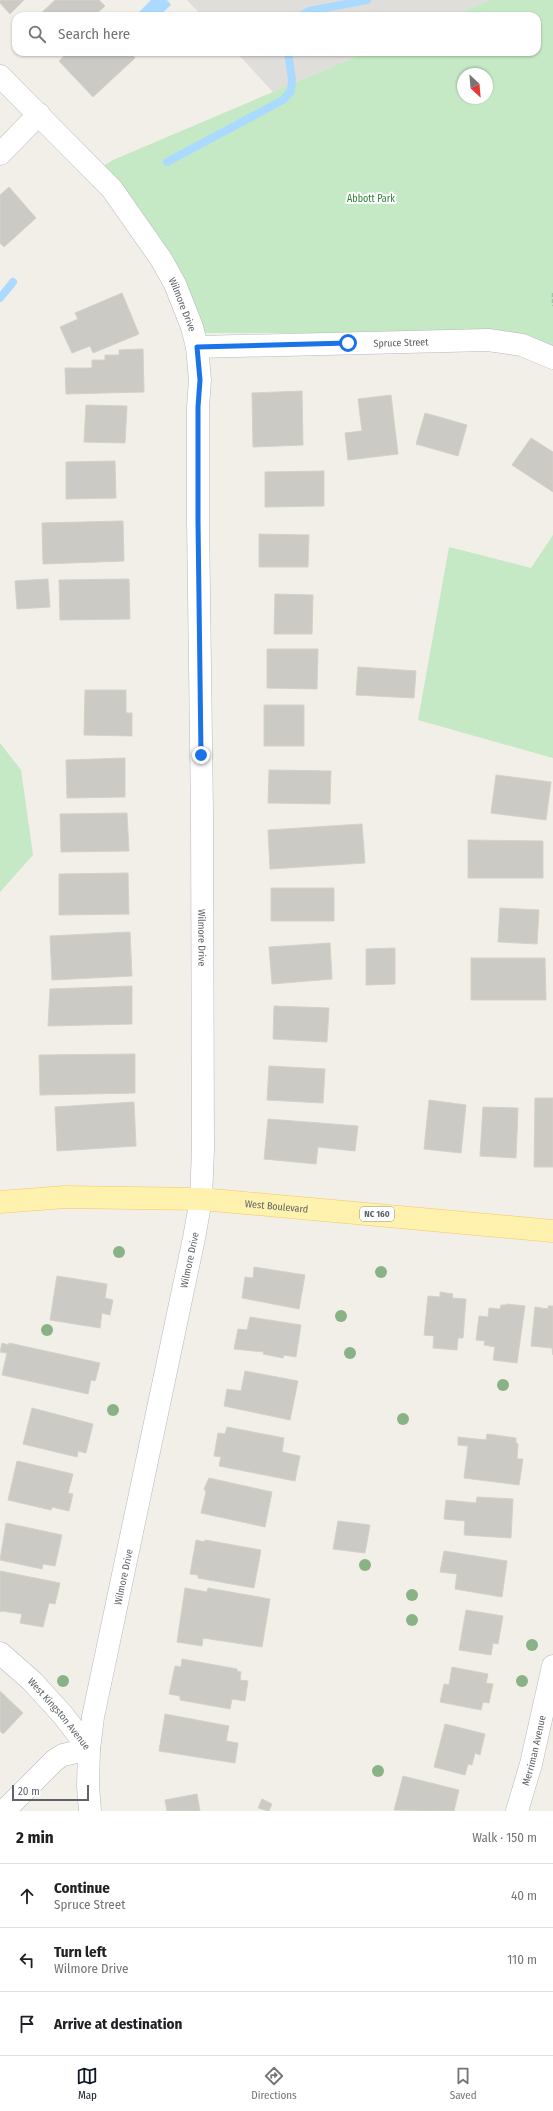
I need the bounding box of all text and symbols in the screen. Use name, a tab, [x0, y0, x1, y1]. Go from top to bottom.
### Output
search box	[12, 12, 541, 56]
icon: search	[26, 23, 48, 45]
text: Search here	[58, 25, 130, 43]
north arrow	[457, 68, 493, 104]
park label: Abbott Park	[347, 193, 395, 205]
street label: Wilmore Drive	[166, 276, 198, 333]
route start	[339, 334, 357, 352]
street label: Spruce Street	[373, 336, 429, 350]
route end	[192, 746, 210, 764]
street label: Wilmore Drive	[195, 909, 207, 966]
street label: West Boulevard	[244, 1198, 309, 1216]
road number: NC 160	[360, 1207, 394, 1221]
street label: Wilmore Drive	[178, 1231, 202, 1289]
street label: Wilmore Drive	[112, 1548, 136, 1606]
street label: West Kingston Avenue	[25, 1676, 92, 1752]
street label: Merriman Avenue	[520, 1714, 549, 1787]
scale bar	[12, 1783, 89, 1802]
text: 20 m	[18, 1785, 40, 1798]
text: 2 min	[16, 1827, 54, 1848]
text: Walk · 150 m	[472, 1830, 537, 1845]
text: Continue	[54, 1879, 110, 1897]
icon: ahead	[16, 1885, 38, 1907]
text: 40 m	[511, 1888, 537, 1903]
text: Spruce Street	[54, 1897, 125, 1912]
text: Turn left	[54, 1943, 107, 1961]
icon: left	[16, 1949, 38, 1971]
text: 110 m	[507, 1952, 537, 1967]
text: Wilmore Drive	[54, 1961, 128, 1976]
icon: arrive	[16, 2013, 38, 2035]
text: Arrive at destination	[54, 2015, 182, 2033]
tab: Map	[76, 2065, 98, 2102]
tab: Directions	[251, 2065, 297, 2102]
tab: Saved	[450, 2065, 477, 2102]

